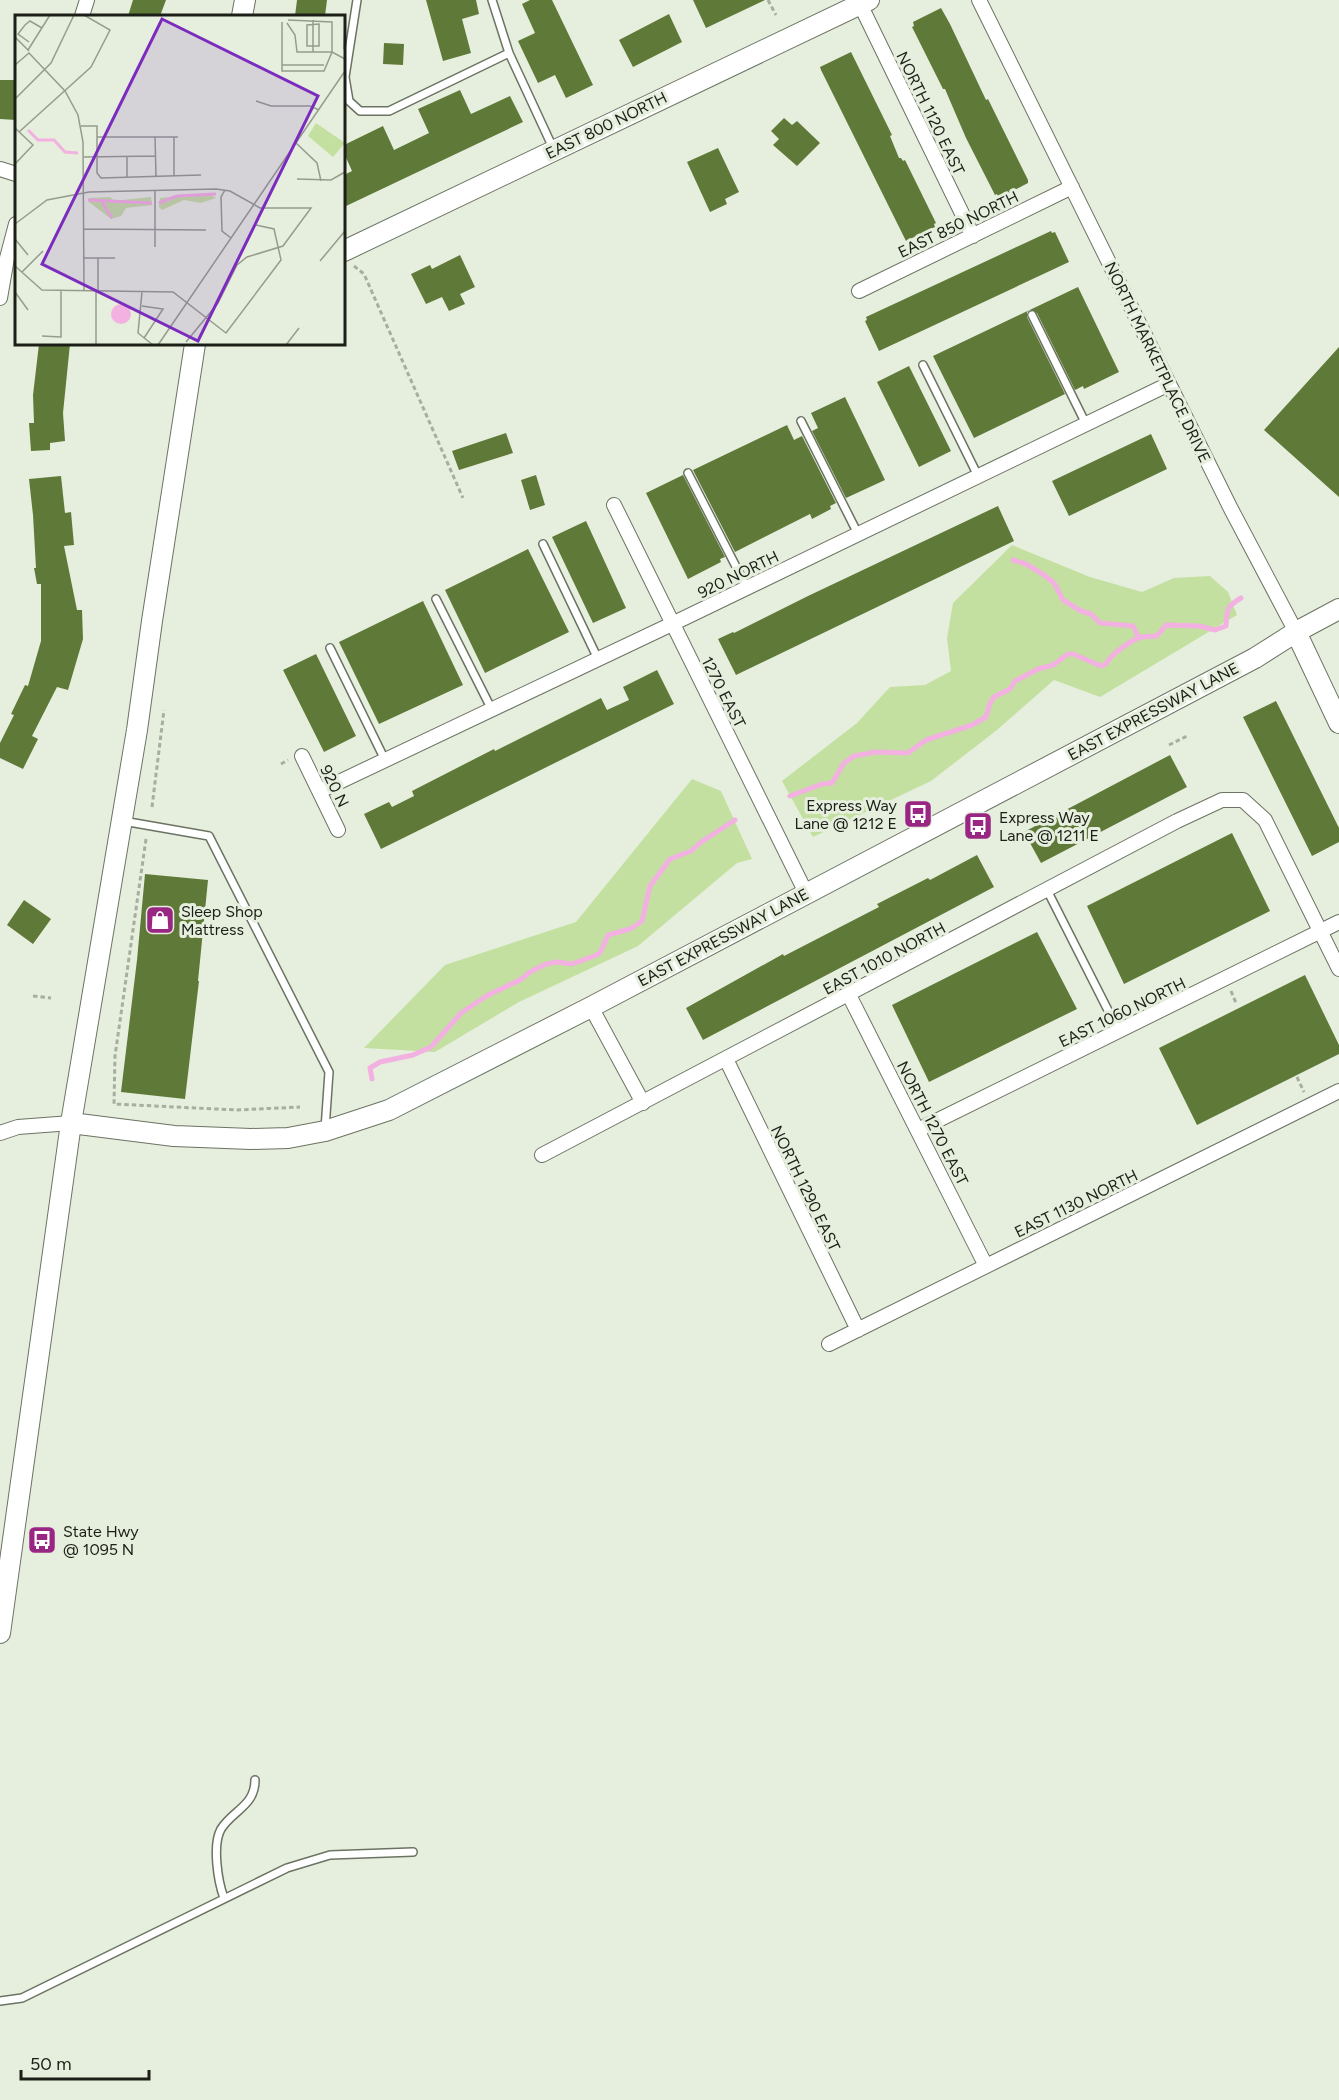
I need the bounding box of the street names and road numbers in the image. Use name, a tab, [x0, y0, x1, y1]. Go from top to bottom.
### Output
street label: NORTH 1120 EAST	[892, 48, 969, 178]
street label: EAST 800 NORTH	[542, 88, 670, 163]
street label: EAST 850 NORTH	[895, 187, 1022, 262]
street label: NORTH MARKETPLACE DRIVE	[1101, 259, 1215, 466]
street label: 920 NORTH	[695, 547, 782, 602]
street label: 1270 EAST	[698, 653, 750, 731]
street label: EAST EXPRESSWAY LANE	[1065, 658, 1242, 765]
street label: 920 N	[316, 762, 353, 810]
street label: EAST EXPRESSWAY LANE	[635, 884, 812, 991]
street label: EAST 1010 NORTH	[820, 918, 949, 999]
street label: EAST 1060 NORTH	[1056, 974, 1189, 1051]
street label: NORTH 1270 EAST	[893, 1058, 972, 1189]
street label: NORTH 1290 EAST	[767, 1122, 844, 1254]
street label: EAST 1130 NORTH	[1012, 1165, 1141, 1242]

